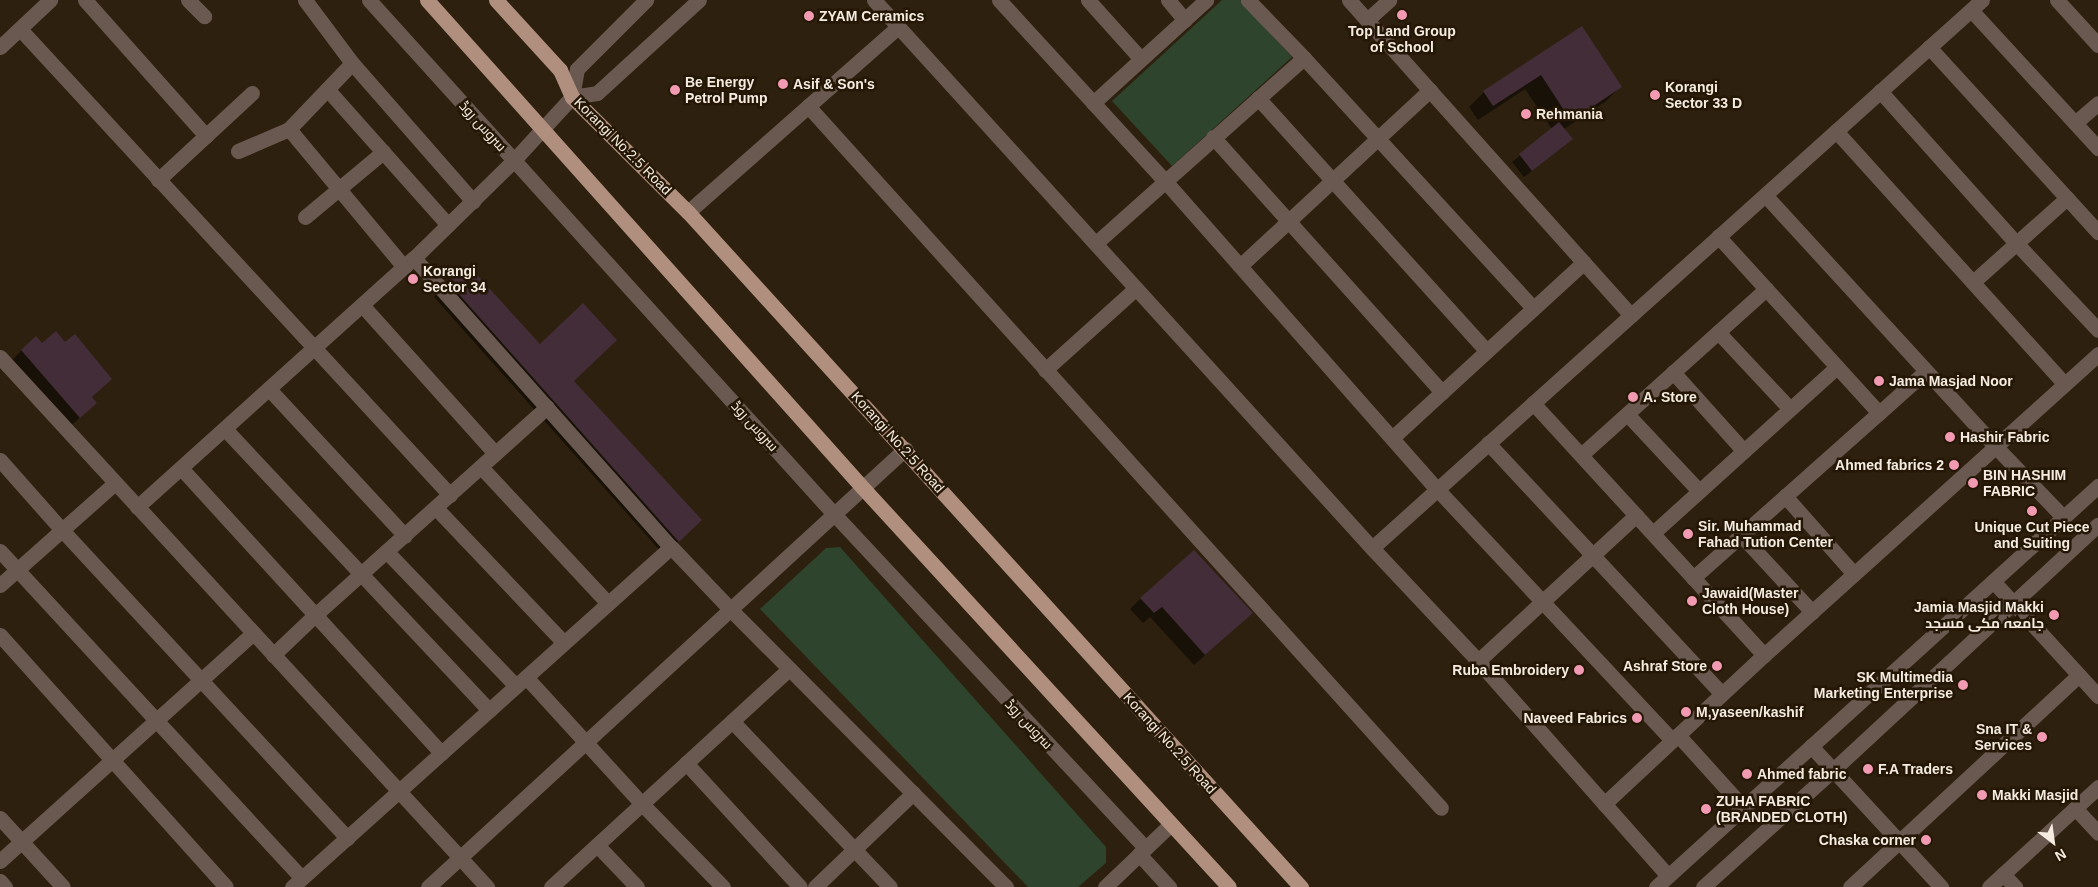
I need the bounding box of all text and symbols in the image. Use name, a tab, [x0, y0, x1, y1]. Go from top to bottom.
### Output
place label: ZYAM Ceramics	[819, 8, 924, 24]
marker: Top Land Group of School	[1396, 9, 1408, 21]
marker: ZYAM Ceramics	[803, 10, 815, 22]
place label: Top Land Group of School	[1348, 23, 1456, 56]
place label: Be Energy Petrol Pump	[685, 74, 767, 106]
place label: Asif & Son's	[793, 76, 875, 92]
marker: Asif & Son's	[777, 78, 789, 90]
place label: Korangi Sector 33 D	[1665, 79, 1742, 111]
marker: Be Energy Petrol Pump	[669, 84, 681, 96]
marker: Korangi Sector 33 D	[1649, 89, 1661, 101]
street label: Korangi No.2.5 Road	[571, 94, 675, 198]
street label: سروس روڈ	[456, 97, 510, 155]
place label: Rehmania	[1536, 106, 1603, 122]
marker: Rehmania	[1520, 108, 1532, 120]
place label: Korangi Sector 34	[423, 263, 486, 296]
marker: Korangi Sector 34	[407, 273, 419, 285]
place label: Jama Masjad Noor	[1889, 373, 2013, 389]
marker: Jama Masjad Noor	[1873, 375, 1885, 387]
street label: Korangi No.2.5 Road	[848, 388, 948, 496]
place label: A. Store	[1643, 389, 1697, 405]
marker: A. Store	[1627, 391, 1639, 403]
street label: سروس روڈ	[728, 397, 782, 455]
place label: Hashir Fabric	[1960, 429, 2049, 445]
marker: Hashir Fabric	[1944, 431, 1956, 443]
place label: Ahmed fabrics 2	[1835, 457, 1944, 473]
marker: Ahmed fabrics 2	[1948, 459, 1960, 471]
place label: BIN HASHIM FABRIC	[1983, 467, 2066, 500]
marker: BIN HASHIM FABRIC	[1967, 477, 1979, 489]
marker: Unique Cut Piece and Suiting	[2026, 505, 2038, 517]
place label: Sir. Muhammad Fahad Tution Center	[1698, 518, 1833, 550]
place label: Unique Cut Piece and Suiting	[1974, 519, 2090, 552]
marker: Sir. Muhammad Fahad Tution Center	[1682, 528, 1694, 540]
place label: Jawaid(Master Cloth House)	[1702, 585, 1798, 618]
marker: Jawaid(Master Cloth House)	[1686, 595, 1698, 607]
place label: Jamia Masjid Makki جامعہ مکی مسجد	[1914, 599, 2044, 632]
marker: Jamia Masjid Makki جامعہ مکی مسجد	[2048, 609, 2060, 621]
place label: Ashraf Store	[1623, 658, 1707, 674]
marker: Ashraf Store	[1711, 660, 1723, 672]
place label: Ruba Embroidery	[1452, 662, 1569, 678]
marker: Ruba Embroidery	[1573, 664, 1585, 676]
place label: SK Multimedia Marketing Enterprise	[1814, 669, 1953, 702]
marker: SK Multimedia Marketing Enterprise	[1957, 679, 1969, 691]
street label: Korangi No.2.5 Road	[1120, 689, 1220, 797]
street label: سروس روڈ	[1002, 696, 1056, 752]
place label: M,yaseen/kashif	[1696, 704, 1803, 720]
marker: M,yaseen/kashif	[1680, 706, 1692, 718]
place label: Naveed Fabrics	[1524, 710, 1627, 726]
marker: Naveed Fabrics	[1631, 712, 1643, 724]
place label: Sna IT & Services	[1974, 721, 2032, 754]
marker: Sna IT & Services	[2036, 731, 2048, 743]
place label: F.A Traders	[1878, 761, 1953, 777]
marker: F.A Traders	[1862, 763, 1874, 775]
place label: Ahmed fabric	[1757, 766, 1846, 782]
marker: Ahmed fabric	[1741, 768, 1753, 780]
place label: Makki Masjid	[1992, 787, 2078, 803]
marker: Makki Masjid	[1976, 789, 1988, 801]
place label: ZUHA FABRIC (BRANDED CLOTH)	[1716, 793, 1847, 826]
marker: ZUHA FABRIC (BRANDED CLOTH)	[1700, 803, 1712, 815]
north arrow	[2028, 817, 2078, 867]
place label: Chaska corner	[1819, 832, 1916, 848]
marker: Chaska corner	[1920, 834, 1932, 846]
text: N	[2052, 846, 2069, 864]

